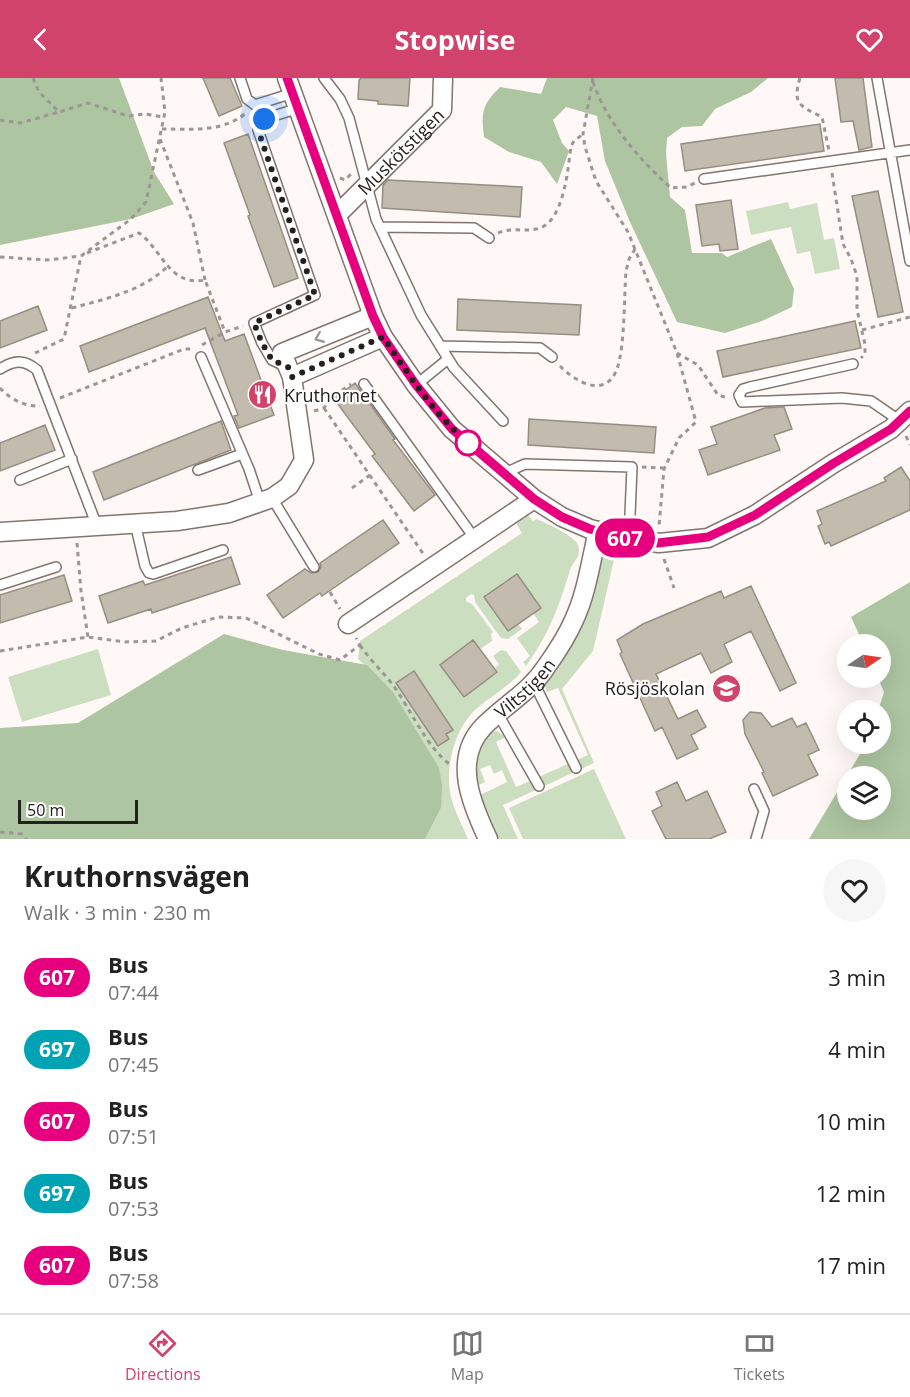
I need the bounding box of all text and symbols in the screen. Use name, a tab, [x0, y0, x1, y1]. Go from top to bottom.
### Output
text: Stopwise	[394, 21, 516, 58]
icon: back	[24, 23, 57, 56]
icon: heart	[853, 23, 886, 56]
street label: Muskötstigen	[352, 103, 449, 200]
your location	[249, 104, 279, 134]
one-way arrow	[315, 331, 326, 343]
restaurant icon: Kruthornet	[247, 379, 279, 411]
place label: Kruthornet	[284, 383, 377, 407]
unlabelled marker	[455, 430, 481, 456]
line badge: 607	[590, 518, 660, 558]
text: 607	[607, 524, 643, 552]
north arrow	[837, 634, 891, 688]
map controls	[837, 634, 891, 820]
street label: Viltstigen	[489, 653, 560, 723]
school or university icon: Rösjöskolan	[710, 672, 742, 704]
place label: Rösjöskolan	[605, 676, 705, 700]
button: locate	[837, 700, 891, 754]
button: layers	[837, 766, 891, 820]
scale bar	[18, 797, 138, 824]
text: 50 m	[27, 799, 64, 821]
text: Kruthornsvägen	[24, 857, 250, 895]
button: heart	[823, 859, 886, 922]
text: Walk · 3 min · 230 m	[24, 899, 211, 926]
text: Bus	[108, 949, 148, 979]
text: 3 min	[828, 962, 886, 992]
text: 607	[39, 963, 75, 991]
text: 07:44	[108, 979, 159, 1006]
text: Bus	[108, 1021, 148, 1051]
text: 4 min	[828, 1034, 886, 1064]
text: 697	[39, 1035, 75, 1063]
text: 07:45	[108, 1051, 159, 1078]
text: Bus	[108, 1093, 148, 1123]
text: 10 min	[816, 1106, 886, 1136]
text: 607	[39, 1107, 75, 1135]
text: 07:51	[108, 1123, 159, 1150]
text: Bus	[108, 1165, 148, 1195]
text: 12 min	[816, 1178, 886, 1208]
text: 697	[39, 1179, 75, 1207]
text: 07:53	[108, 1195, 159, 1222]
text: Bus	[108, 1237, 148, 1267]
text: 17 min	[816, 1250, 886, 1280]
text: 607	[39, 1251, 75, 1279]
text: 07:58	[108, 1267, 159, 1294]
tab: Directions	[125, 1327, 201, 1385]
tab: Map	[451, 1327, 484, 1385]
tab: Tickets	[734, 1327, 785, 1385]

